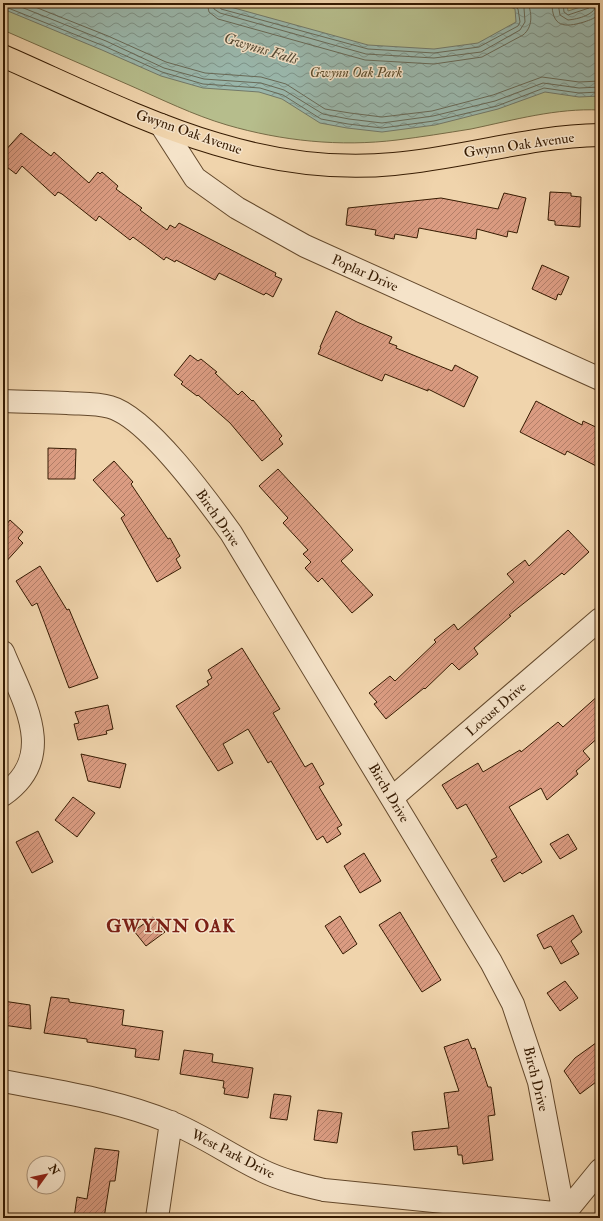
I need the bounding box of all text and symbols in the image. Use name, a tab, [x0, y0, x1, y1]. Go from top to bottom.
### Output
water label: Gwynns Falls	[221, 29, 301, 70]
park label: Gwynn Oak Park	[310, 64, 403, 81]
street label: Gwynn Oak Avenue	[133, 106, 245, 159]
street label: Gwynn Oak Avenue	[463, 129, 576, 162]
street label: Poplar Drive	[329, 251, 401, 296]
street label: Birch Drive	[192, 486, 244, 550]
street label: Locust Drive	[462, 678, 530, 740]
street label: Birch Drive	[365, 760, 413, 826]
district label: GWYNN OAK	[106, 915, 236, 938]
street label: Birch Drive	[520, 1045, 552, 1113]
street label: West Park Drive	[187, 1125, 278, 1182]
north arrow	[26, 1155, 66, 1195]
text: N	[45, 1161, 63, 1178]

